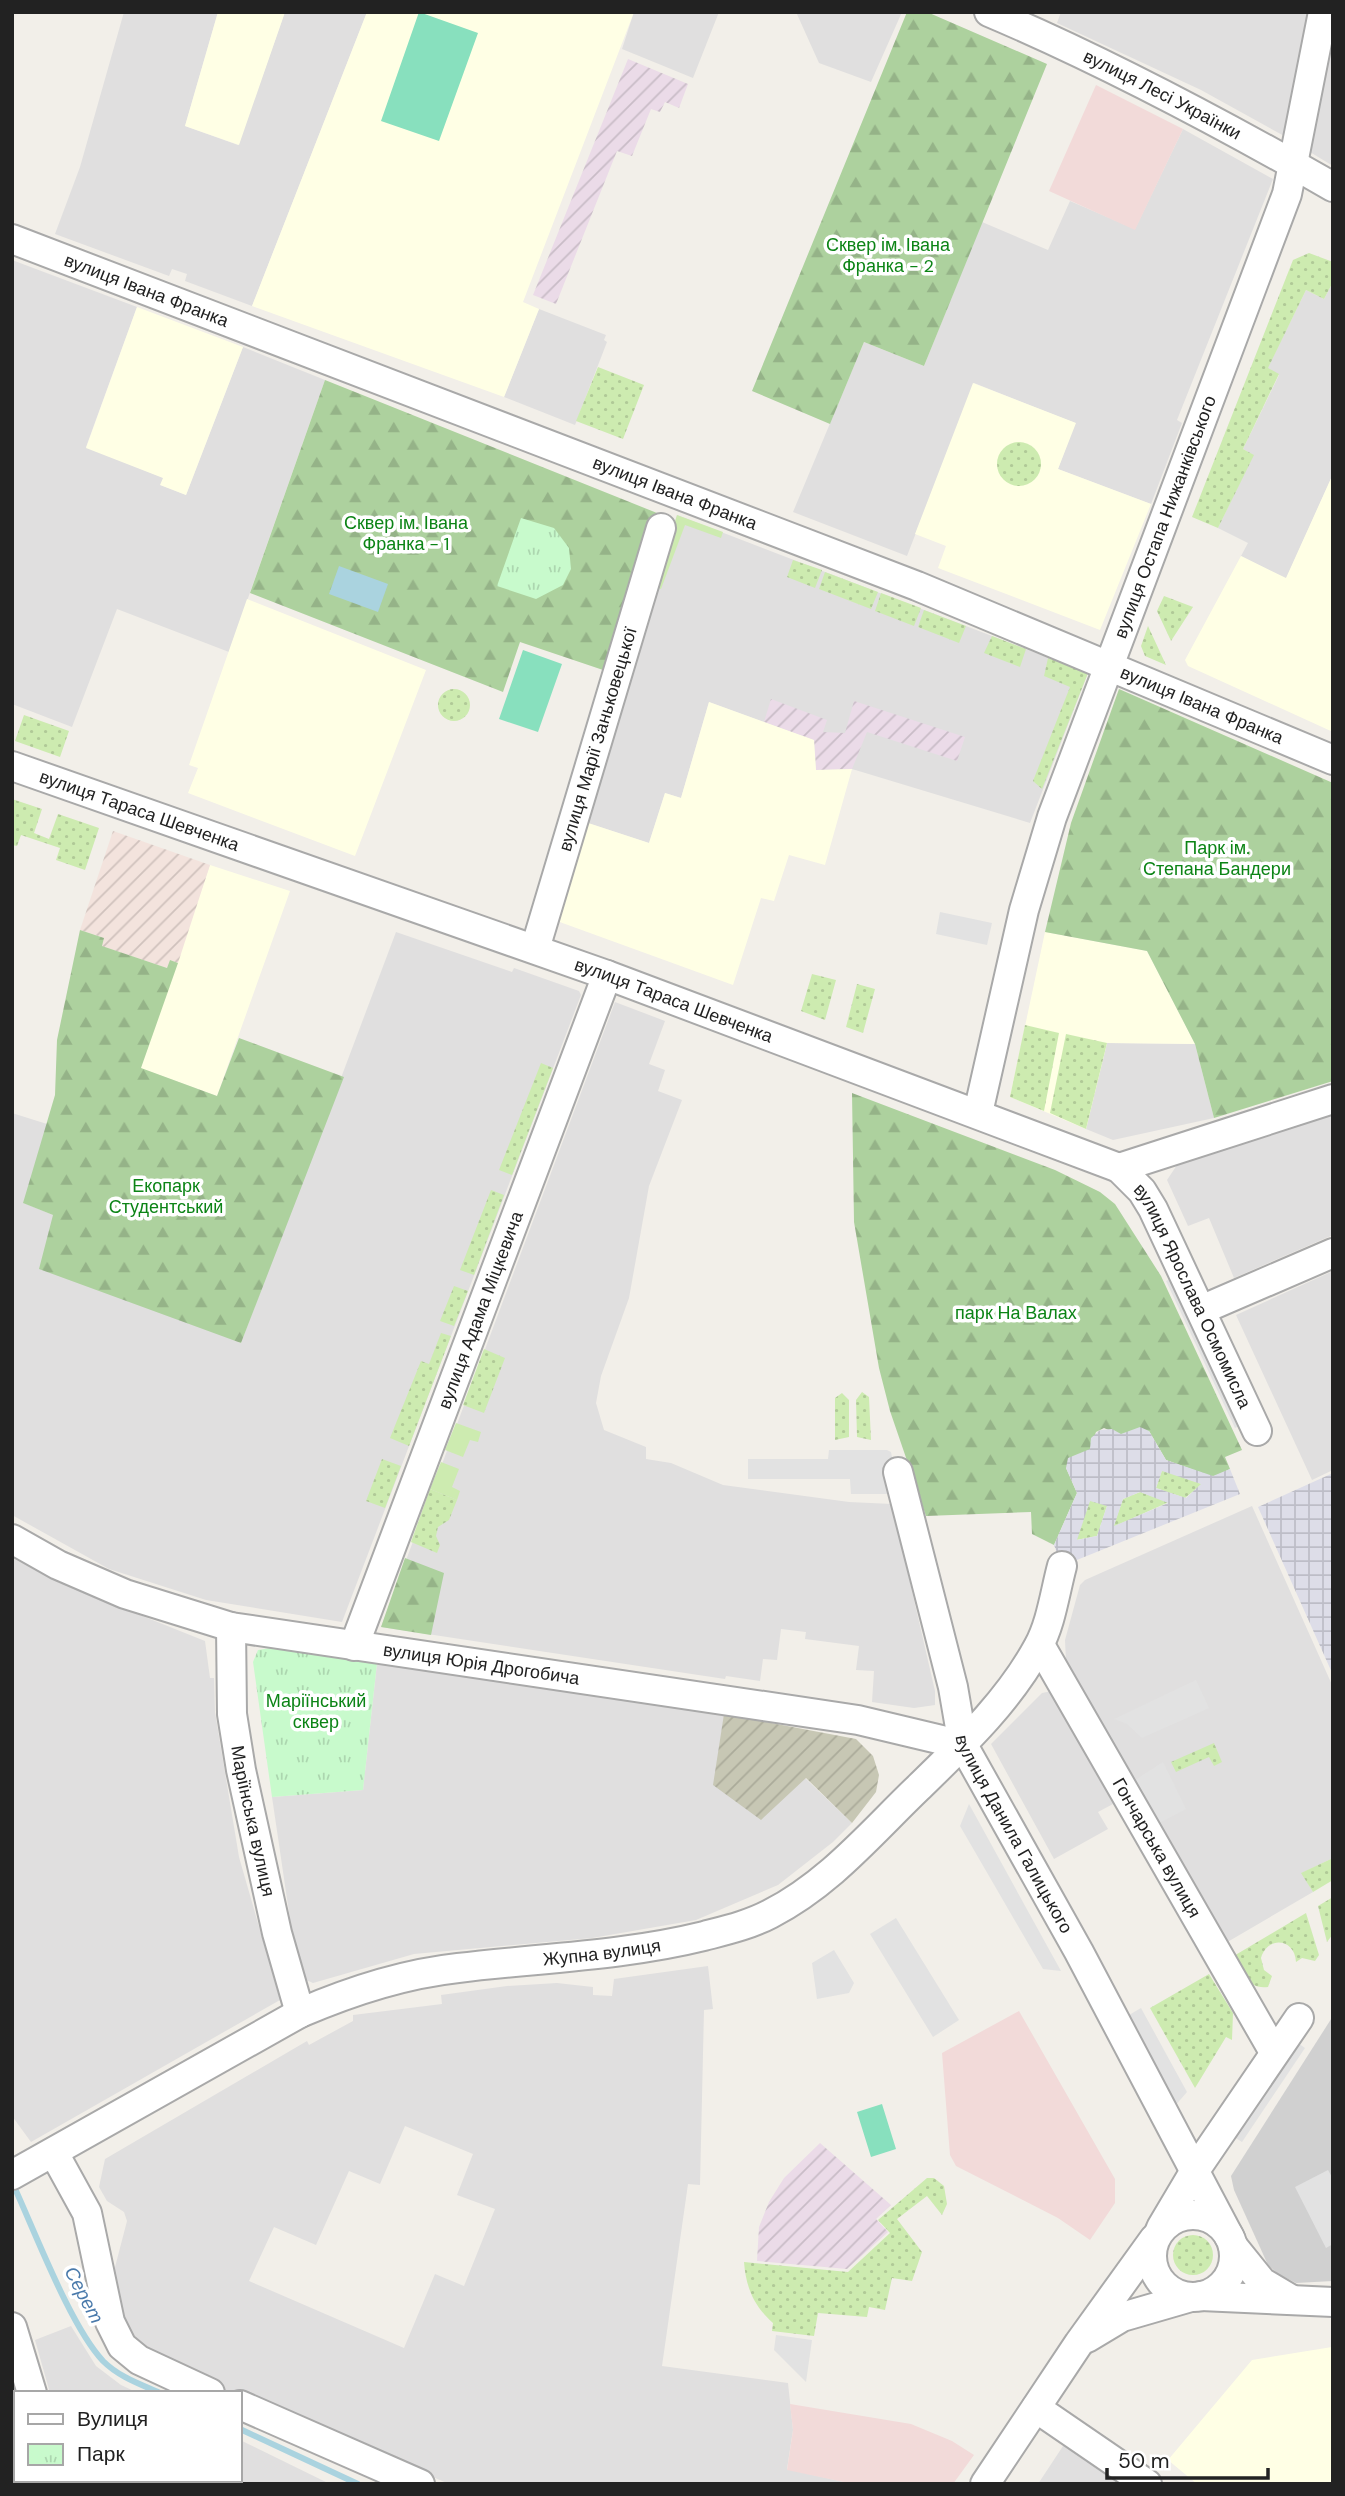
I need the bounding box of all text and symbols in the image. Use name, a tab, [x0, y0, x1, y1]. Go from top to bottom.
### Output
street label: вулиця Лесі Українки	[1079, 44, 1245, 145]
park label: Сквер ім. Івана Франка - 2	[826, 233, 951, 278]
street label: вулиця Івана Франка	[61, 248, 233, 333]
street label: вулиця Остапа Нижанківського	[1108, 392, 1222, 642]
street label: вулиця Івана Франка	[589, 451, 762, 536]
park label: Сквер ім. Івана Франка - 1	[344, 511, 469, 556]
street label: вулиця Марії Заньковецької	[553, 624, 643, 854]
street label: вулиця Івана Франка	[1117, 660, 1288, 750]
street label: вулиця Тараса Шевченка	[36, 765, 243, 857]
park label: Парк ім. Степана Бандери	[1143, 836, 1291, 881]
street label: вулиця Тараса Шевченка	[571, 952, 777, 1049]
park label: Екопарк Студентський	[109, 1174, 223, 1219]
street label: вулиця Ярослава Осмомисла	[1128, 1177, 1257, 1413]
street label: вулиця Адама Міцкевича	[432, 1207, 529, 1412]
park label: парк На Валах	[955, 1301, 1077, 1325]
street label: вулиця Юрія Дрогобича	[382, 1638, 582, 1691]
park label: Маріїнський сквер	[266, 1689, 366, 1734]
street label: вулиця Данила Галицького	[950, 1733, 1078, 1938]
street label: Маріїнська вулиця	[225, 1744, 281, 1899]
street label: Гончарська вулиця	[1107, 1773, 1206, 1922]
street label: Жупна вулиця	[542, 1933, 663, 1971]
water label: Серет	[59, 2262, 109, 2328]
legend	[14, 2391, 242, 2482]
text: Вулиця	[77, 2405, 148, 2433]
scale bar	[1107, 2436, 1268, 2480]
text: Парк	[77, 2440, 125, 2468]
text: 50 m	[1118, 2447, 1169, 2475]

